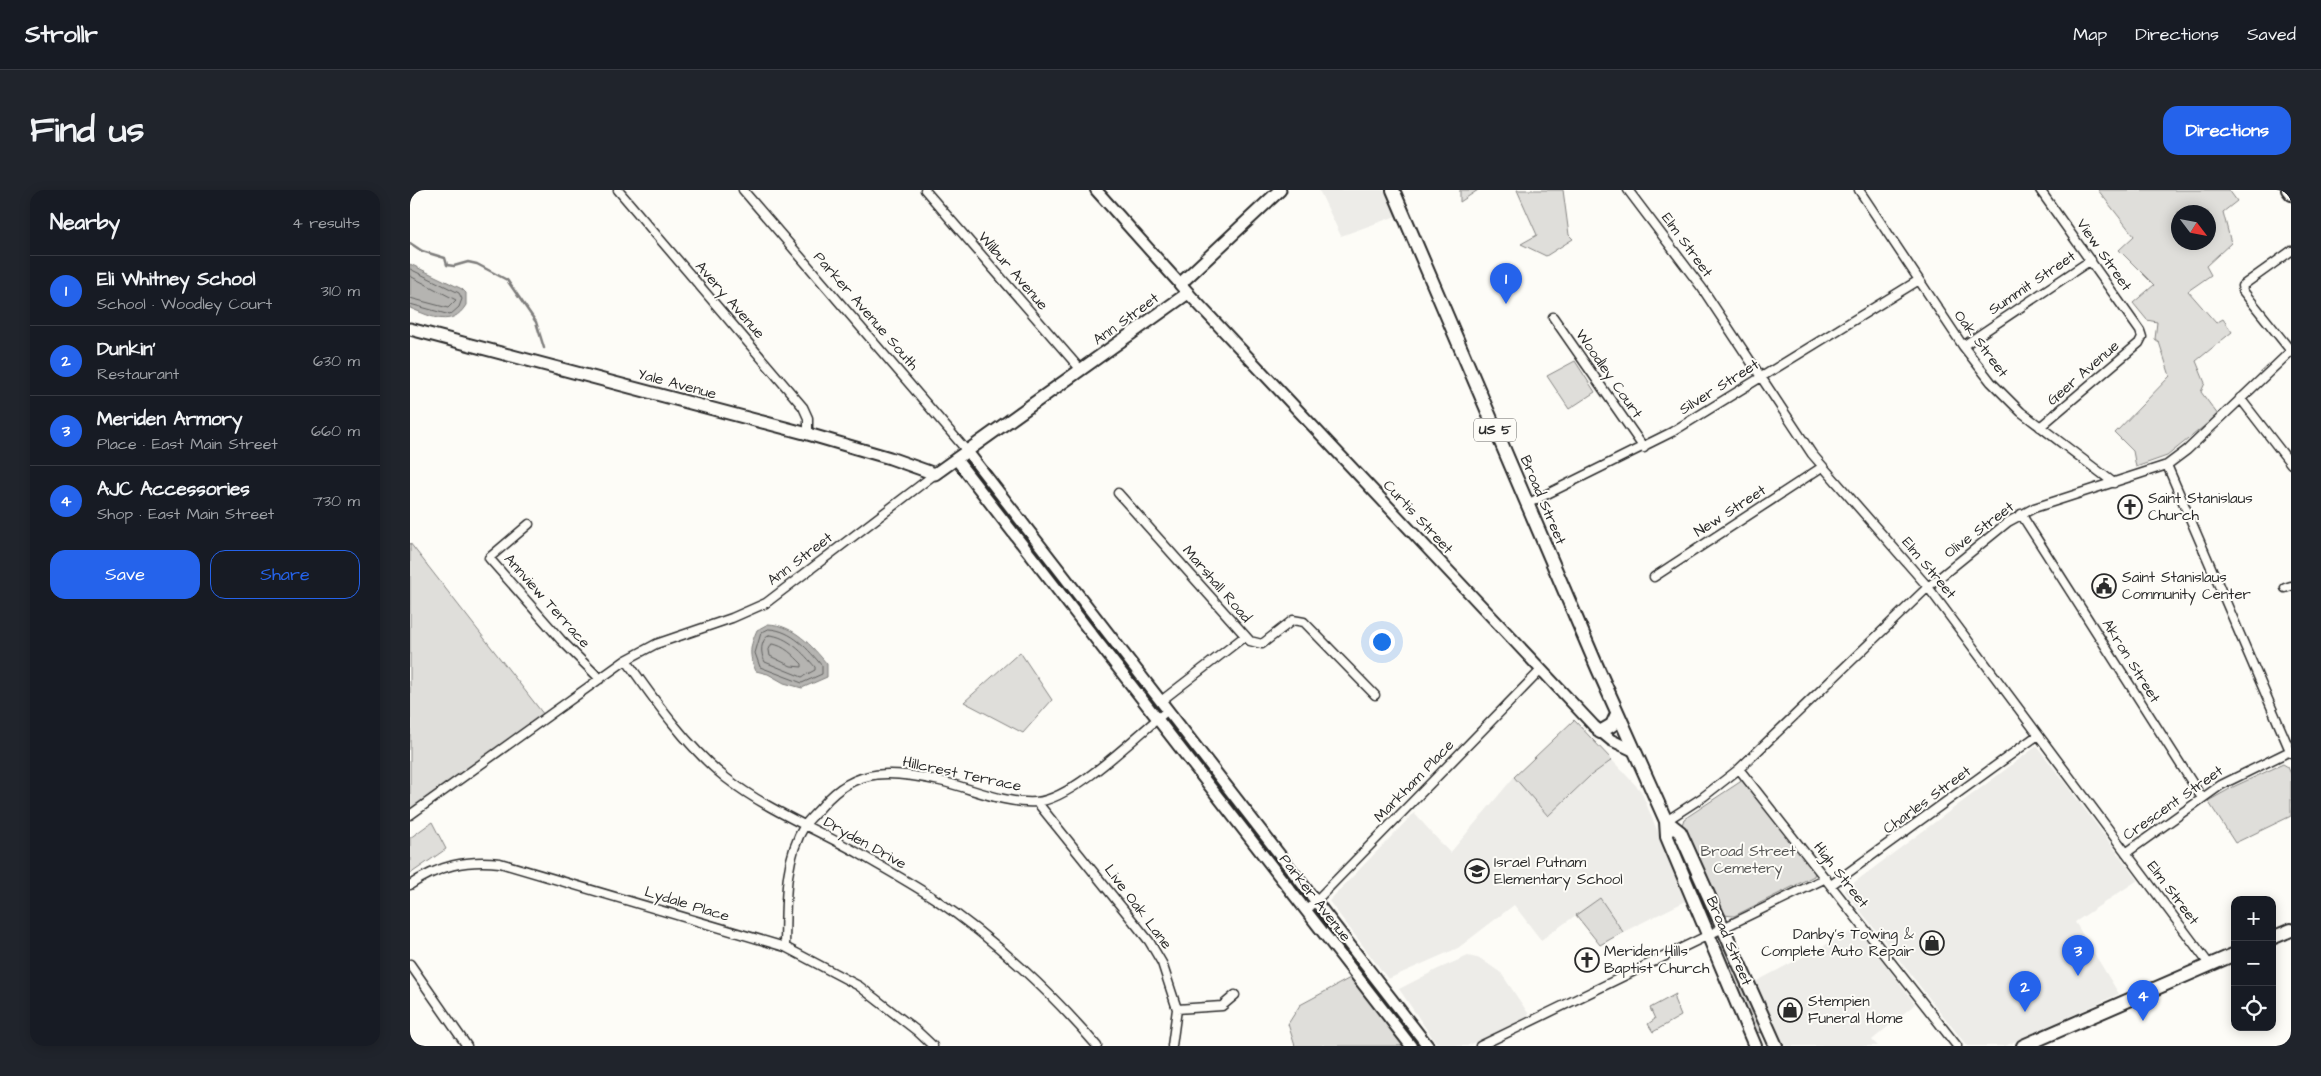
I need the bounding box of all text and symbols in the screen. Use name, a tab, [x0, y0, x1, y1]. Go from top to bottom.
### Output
text: Strollr	[25, 18, 98, 52]
text: Map	[2073, 22, 2107, 47]
text: Directions	[2135, 22, 2219, 47]
text: Saved	[2247, 22, 2296, 47]
text: Find us	[30, 106, 144, 155]
button: Directions	[2163, 106, 2291, 155]
north arrow	[2171, 205, 2216, 250]
text: Nearby	[50, 208, 120, 237]
street label: Elm Street	[1656, 208, 1718, 282]
text: 4 results	[292, 212, 360, 234]
street label: View Street	[2071, 214, 2137, 296]
street label: Wilbur Avenue	[973, 227, 1053, 315]
street label: Summit Street	[1984, 246, 2080, 320]
street label: Parker Avenue South	[809, 247, 924, 375]
street label: Avery Avenue	[690, 257, 770, 344]
pin: 1	[1490, 263, 1522, 304]
text: Eli Whitney School	[97, 266, 255, 293]
text: 1	[65, 280, 67, 302]
text: 310 m	[321, 280, 360, 302]
street label: Ann Street	[1089, 288, 1163, 350]
text: School · Woodley Court	[97, 293, 272, 315]
street label: Oak Street	[1949, 306, 2013, 382]
street label: Woodley Court	[1570, 325, 1648, 423]
text: Dunkin'	[97, 336, 156, 363]
street label: Geer Avenue	[2042, 336, 2124, 410]
text: 2	[61, 350, 71, 372]
text: 630 m	[313, 350, 360, 372]
street label: Silver Street	[1675, 354, 1763, 420]
text: Restaurant	[97, 363, 179, 385]
street label: Yale Avenue	[635, 363, 719, 405]
text: Meriden Armory	[97, 406, 243, 433]
road number: US 5	[1474, 418, 1516, 442]
text: 3	[62, 420, 70, 442]
text: 660 m	[311, 420, 360, 442]
text: Place · East Main Street	[97, 433, 278, 455]
street label: Broad Street	[1515, 452, 1571, 548]
street label: Curtis Street	[1378, 475, 1458, 559]
text: AJC Accessories	[97, 476, 250, 503]
street label: New Street	[1690, 480, 1770, 542]
place label: Saint Stanislaus Church	[2148, 488, 2253, 526]
text: 4	[61, 490, 71, 512]
text: 730 m	[313, 490, 360, 512]
church icon: Saint Stanislaus Church	[2117, 494, 2143, 520]
street label: Olive Street	[1940, 497, 2018, 563]
text: Shop · East Main Street	[97, 503, 274, 525]
street label: Ann Street	[763, 527, 837, 591]
street label: Elm Street	[1897, 532, 1961, 604]
street label: Marshall Road	[1178, 541, 1257, 627]
street label: Annview Terrace	[499, 549, 595, 653]
button: Save	[50, 550, 200, 599]
button: Share	[210, 550, 360, 599]
place label: Saint Stanislaus Community Center	[2122, 567, 2251, 606]
public building icon: Saint Stanislaus Community Center	[2091, 573, 2117, 599]
street label: Akron Street	[2097, 615, 2165, 707]
your location	[1369, 629, 1395, 655]
street label: Markham Place	[1369, 735, 1459, 827]
street label: Hillcrest Terrace	[901, 751, 1023, 797]
street label: Charles Street	[1879, 761, 1975, 839]
street label: Crescent Street	[2119, 761, 2227, 845]
street label: Dryden Drive	[819, 812, 910, 875]
street label: High Street	[1808, 837, 1874, 913]
park label: Broad Street Cemetery	[1701, 841, 1795, 880]
street label: Parker Avenue	[1274, 850, 1356, 946]
place label: Israel Putnam Elementary School	[1494, 852, 1623, 891]
street label: Elm Street	[2142, 857, 2204, 929]
school or university icon: Israel Putnam Elementary School	[1464, 858, 1490, 884]
street label: Live Oak Lane	[1099, 860, 1177, 954]
street label: Lydale Place	[642, 881, 732, 928]
street label: Broad Street	[1701, 893, 1757, 989]
map controls	[2231, 896, 2276, 1031]
button: +	[2231, 896, 2276, 941]
place label: Danby's Towing & Complete Auto Repair	[1761, 924, 1914, 962]
shop icon: Danby's Towing & Complete Auto Repair	[1919, 930, 1945, 956]
pin: 3	[2062, 935, 2094, 976]
place label: Meriden Hills Baptist Church	[1604, 941, 1710, 979]
button: −	[2231, 941, 2276, 986]
church icon: Meriden Hills Baptist Church	[1574, 947, 1600, 973]
pin: 2	[2009, 971, 2041, 1012]
pin: 4	[2127, 980, 2159, 1021]
button: locate	[2231, 986, 2276, 1031]
place label: Stempien Funeral Home	[1808, 991, 1903, 1029]
shop icon: Stempien Funeral Home	[1777, 997, 1803, 1023]

